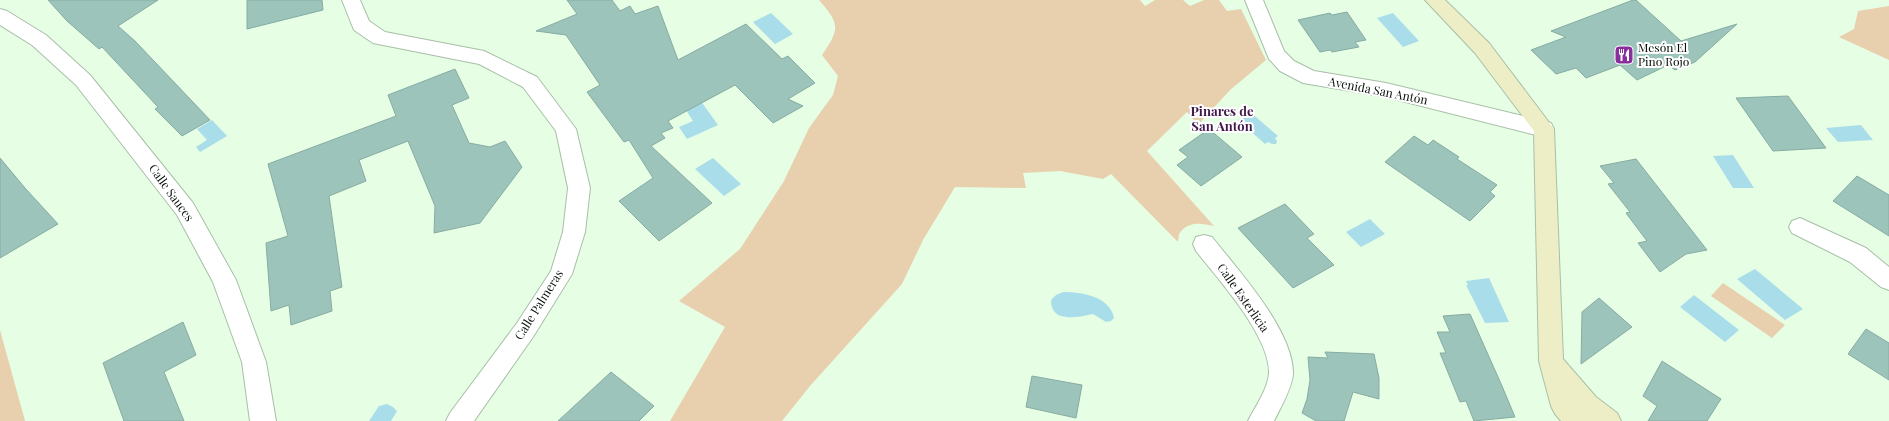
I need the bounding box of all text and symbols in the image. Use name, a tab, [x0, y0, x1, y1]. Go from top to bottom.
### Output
place label: Mesón El Pino Rojo	[1638, 39, 1690, 69]
restaurant icon: Mesón El Pino Rojo	[1613, 44, 1635, 66]
street label: Avenida San Antón	[1326, 72, 1429, 107]
district label: Pinares de San Antón	[1191, 102, 1254, 134]
street label: Calle Sauces	[146, 161, 198, 224]
street label: Calle Esterlicia	[1214, 260, 1273, 335]
street label: Calle Palmeras	[510, 266, 566, 343]

